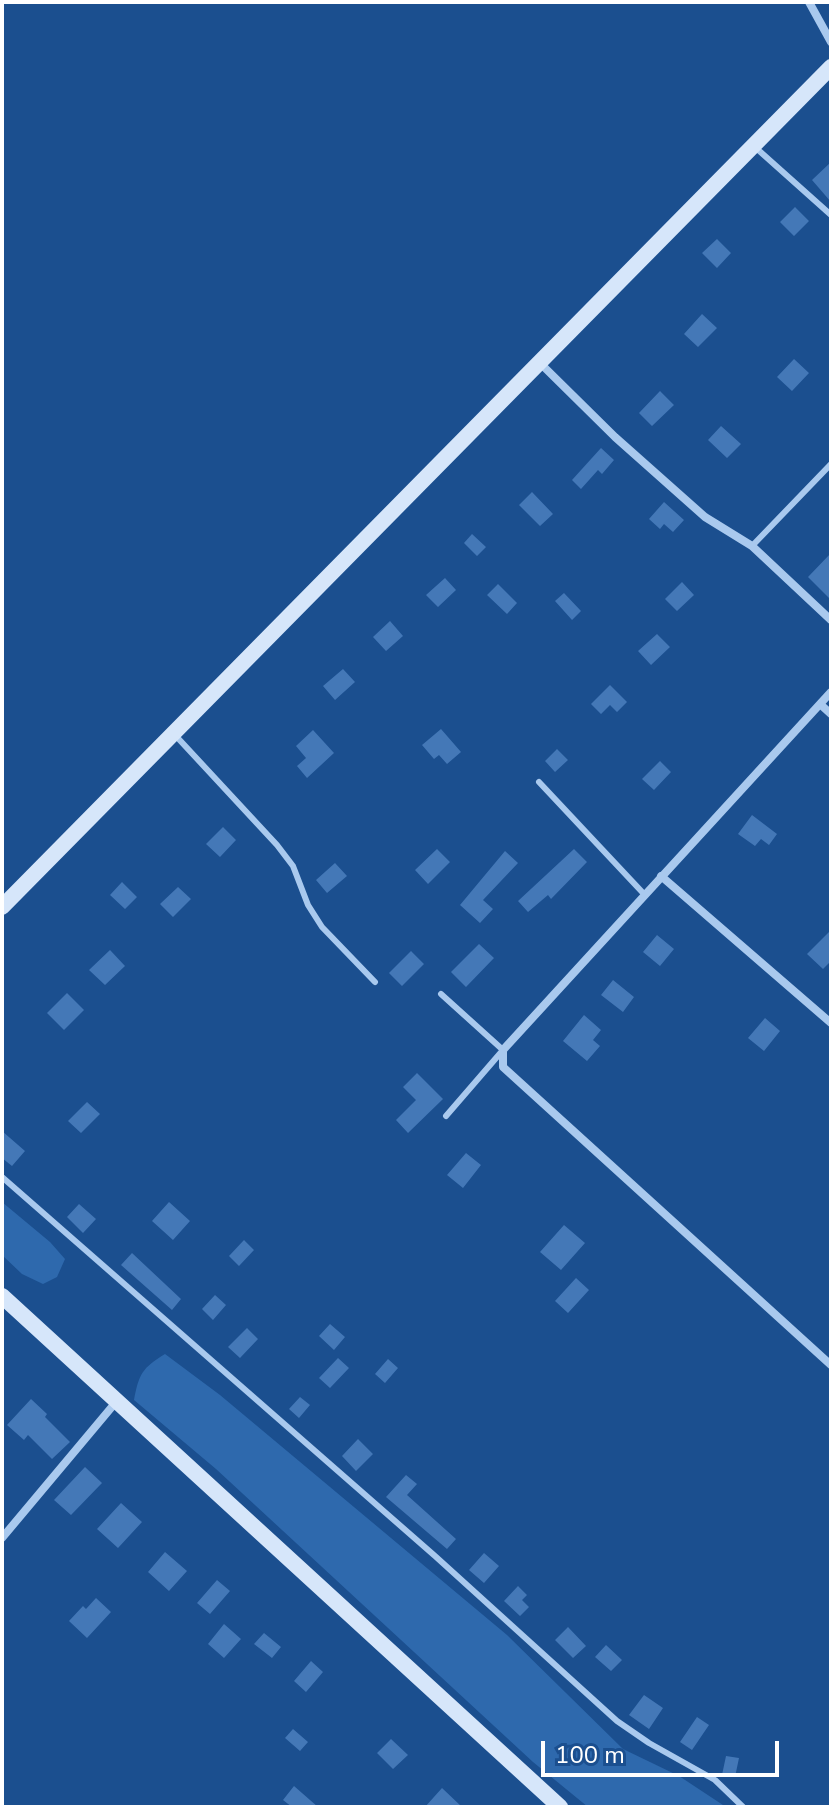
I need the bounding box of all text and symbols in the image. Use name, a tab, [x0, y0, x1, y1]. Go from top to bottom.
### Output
scale bar	[545, 1725, 783, 1775]
text: 100 m	[555, 1739, 625, 1771]

